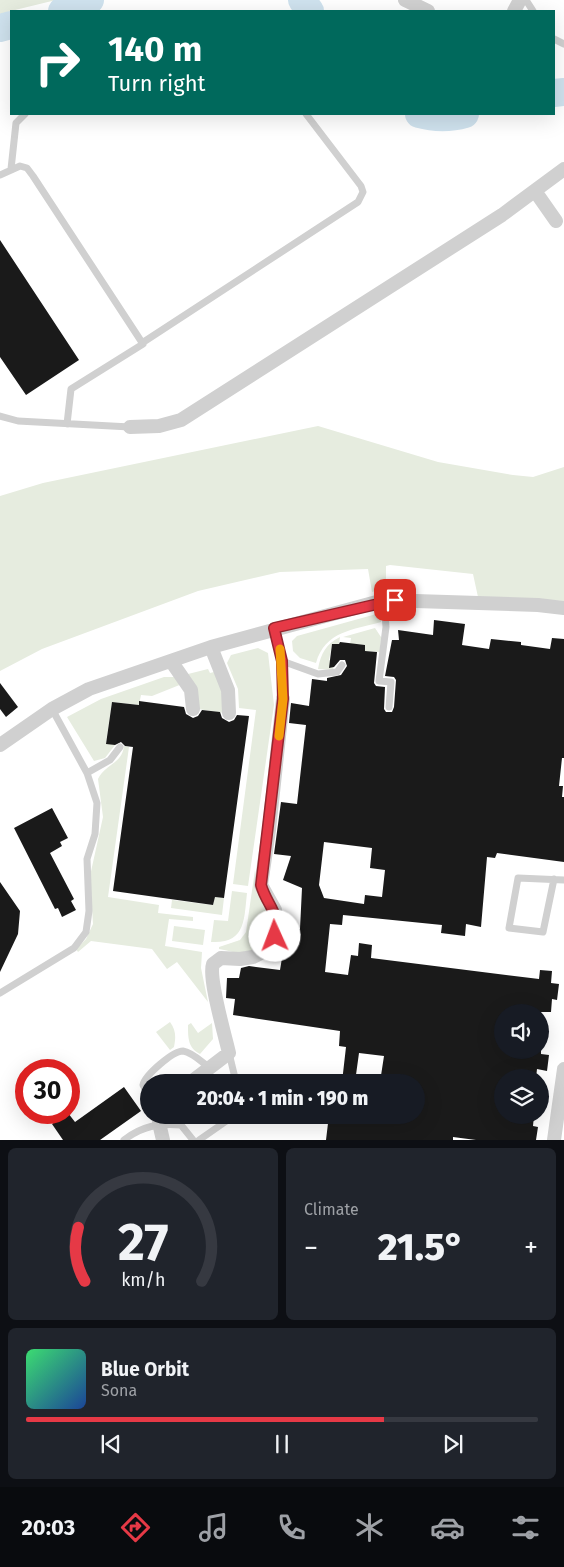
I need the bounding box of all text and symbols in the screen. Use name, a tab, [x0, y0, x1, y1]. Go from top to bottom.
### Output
text: 140 m	[108, 28, 202, 70]
icon: right	[25, 30, 90, 95]
text: Turn right	[108, 70, 205, 97]
pin	[374, 579, 416, 621]
icon: arrive	[381, 586, 409, 614]
position arrow	[248, 909, 300, 961]
map controls	[494, 1004, 549, 1124]
button: sound	[494, 1004, 549, 1059]
speed limit sign: 30	[15, 1059, 80, 1124]
button: layers	[494, 1069, 549, 1124]
text: 20:04 · 1 min · 190 m	[197, 1087, 368, 1110]
text: Climate	[304, 1200, 359, 1219]
text: 27	[118, 1211, 168, 1274]
text: 21.5°	[378, 1224, 464, 1270]
text: −	[304, 1231, 318, 1264]
text: +	[524, 1231, 538, 1264]
text: km/h	[121, 1269, 165, 1291]
text: Blue Orbit	[101, 1358, 189, 1381]
text: Sona	[101, 1381, 137, 1400]
icon: previous	[97, 1430, 125, 1458]
icon: pause	[268, 1430, 296, 1458]
icon: next	[439, 1430, 467, 1458]
icon: directions	[118, 1510, 153, 1545]
icon: music	[196, 1510, 231, 1545]
icon: phone	[274, 1510, 309, 1545]
icon: climate	[352, 1510, 387, 1545]
icon: car	[430, 1510, 465, 1545]
icon: filters	[508, 1510, 543, 1545]
text: 20:03	[21, 1514, 75, 1541]

